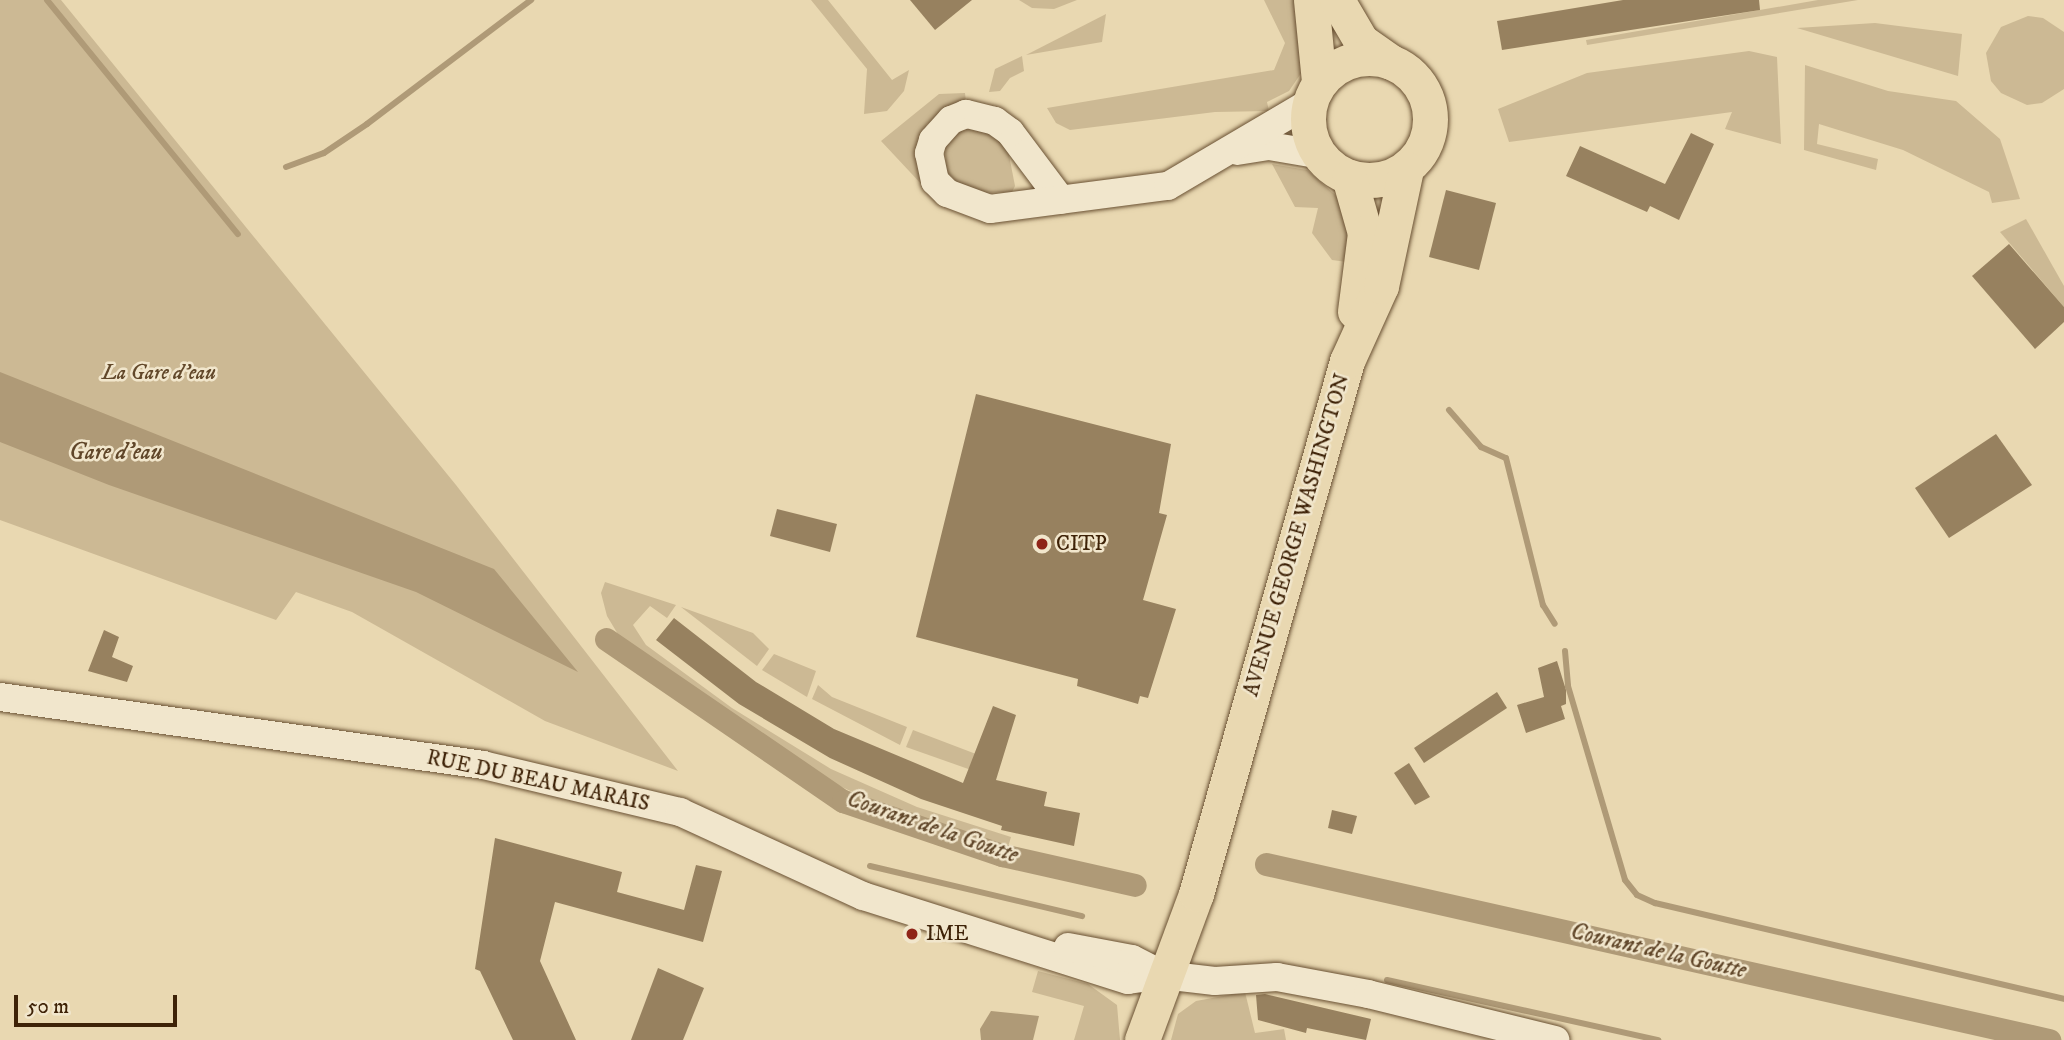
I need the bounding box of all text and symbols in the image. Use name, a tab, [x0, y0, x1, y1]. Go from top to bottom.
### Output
park label: La Gare d'eau	[102, 360, 216, 386]
street label: AVENUE GEORGE WASHINGTON	[1239, 371, 1355, 699]
water label: Gare d'eau	[69, 439, 163, 467]
place label: CITP	[1056, 531, 1107, 557]
marker: CITP	[1034, 536, 1050, 552]
street label: RUE DU BEAU MARAIS	[424, 745, 652, 817]
water label: Courant de la Goutte	[843, 786, 1021, 870]
water label: Courant de la Goutte	[1568, 918, 1748, 986]
place label: IME	[926, 921, 969, 947]
marker: IME	[904, 926, 920, 942]
scale bar	[18, 981, 180, 1025]
text: 50 m	[27, 994, 69, 1020]

